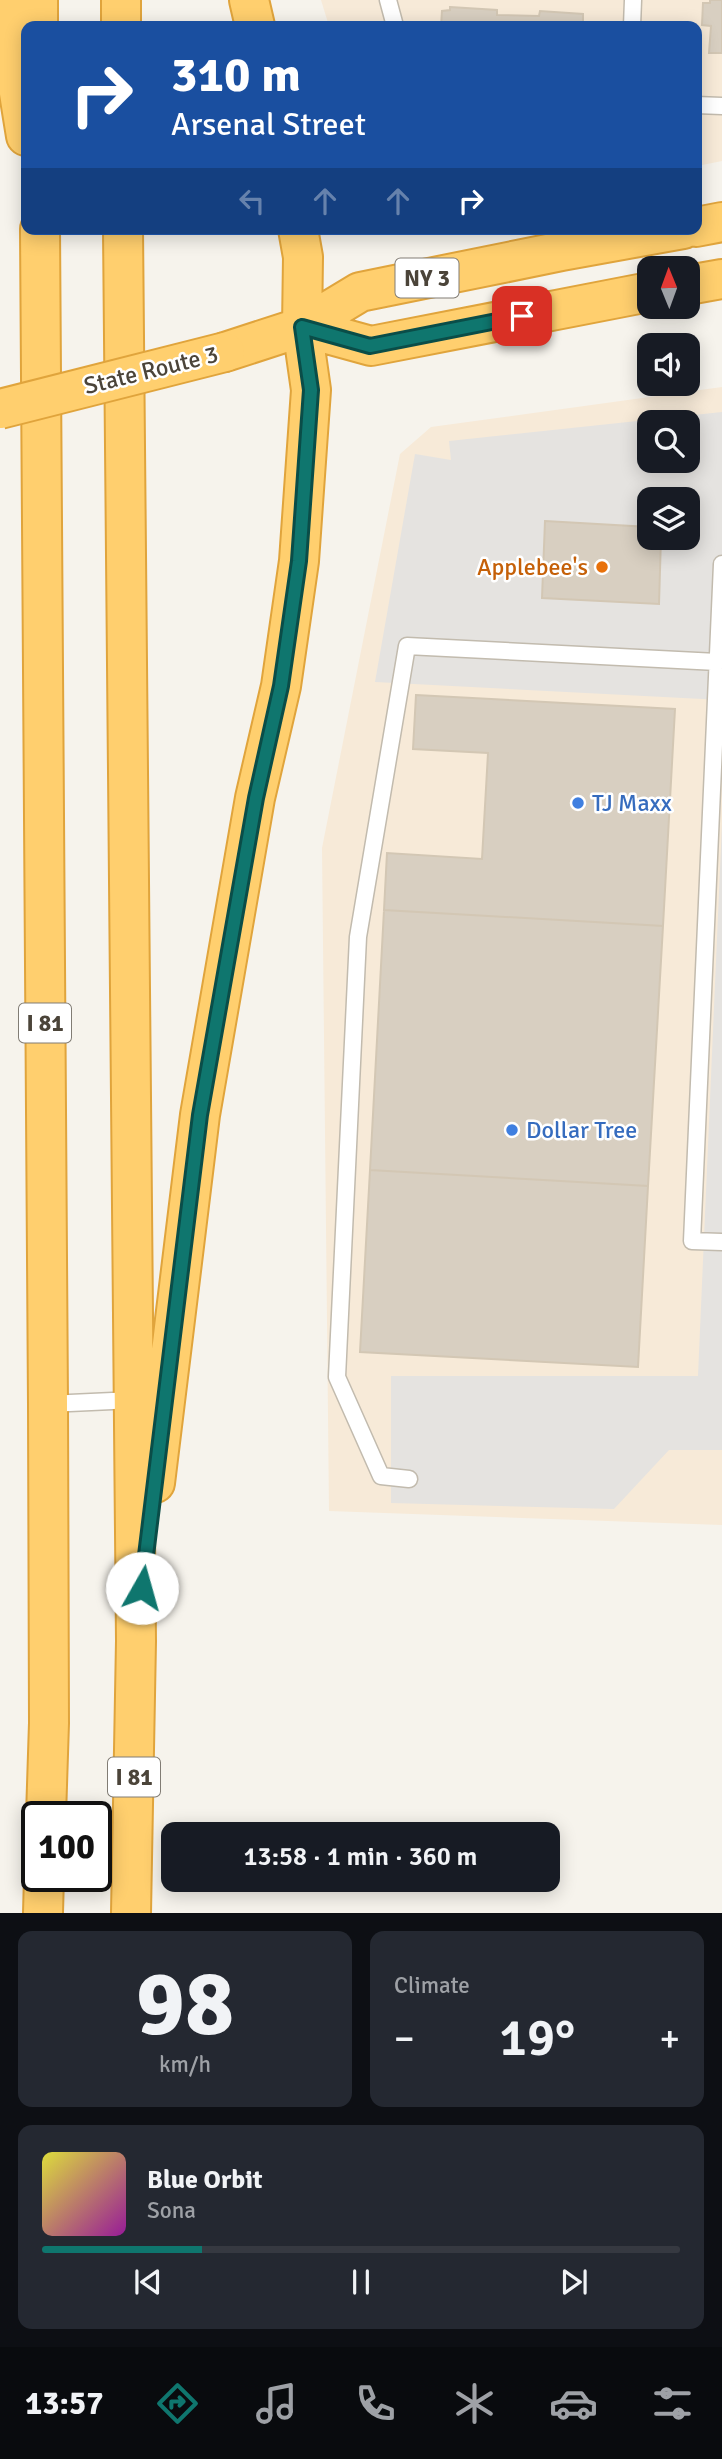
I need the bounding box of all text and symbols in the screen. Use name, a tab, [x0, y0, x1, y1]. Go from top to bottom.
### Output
text: 310 m	[171, 45, 301, 105]
icon: right	[56, 49, 147, 140]
text: Arsenal Street	[171, 105, 366, 144]
icon: left	[233, 182, 271, 220]
icon: ahead	[306, 182, 344, 220]
icon: ahead	[379, 182, 417, 220]
icon: right	[452, 182, 490, 220]
north arrow	[637, 256, 700, 318]
map controls	[637, 256, 700, 550]
road number: NY 3	[396, 258, 458, 298]
pin	[492, 286, 552, 346]
icon: arrive	[503, 297, 541, 335]
button: sound	[637, 333, 700, 396]
street label: State Route 3	[81, 339, 221, 401]
button: search	[637, 410, 700, 473]
button: layers	[637, 487, 700, 550]
place label: Applebee's	[477, 552, 588, 582]
marker: Applebee's	[594, 559, 610, 575]
place label: TJ Maxx	[592, 788, 672, 818]
marker: TJ Maxx	[570, 795, 586, 811]
road number: I 81	[19, 1004, 71, 1042]
place label: Dollar Tree	[526, 1115, 637, 1145]
marker: Dollar Tree	[504, 1122, 520, 1138]
position arrow	[105, 1551, 179, 1625]
road number: I 81	[108, 1758, 160, 1797]
speed limit sign: 100	[21, 1801, 112, 1892]
text: 13:58 · 1 min · 360 m	[244, 1841, 477, 1873]
text: 98	[136, 1948, 234, 2061]
text: Climate	[394, 1971, 470, 2000]
text: 19°	[499, 2006, 575, 2070]
text: −	[394, 2015, 415, 2062]
text: +	[659, 2015, 680, 2062]
text: km/h	[159, 2050, 211, 2079]
text: Blue Orbit	[147, 2164, 263, 2196]
text: Sona	[147, 2196, 196, 2225]
icon: previous	[129, 2263, 167, 2301]
icon: pause	[342, 2263, 380, 2301]
icon: next	[555, 2263, 593, 2301]
icon: directions	[153, 2379, 202, 2428]
icon: music	[252, 2379, 301, 2428]
icon: phone	[351, 2379, 400, 2428]
icon: climate	[450, 2379, 499, 2428]
icon: car	[549, 2379, 598, 2428]
icon: filters	[648, 2379, 697, 2428]
text: 13:57	[25, 2384, 104, 2423]

